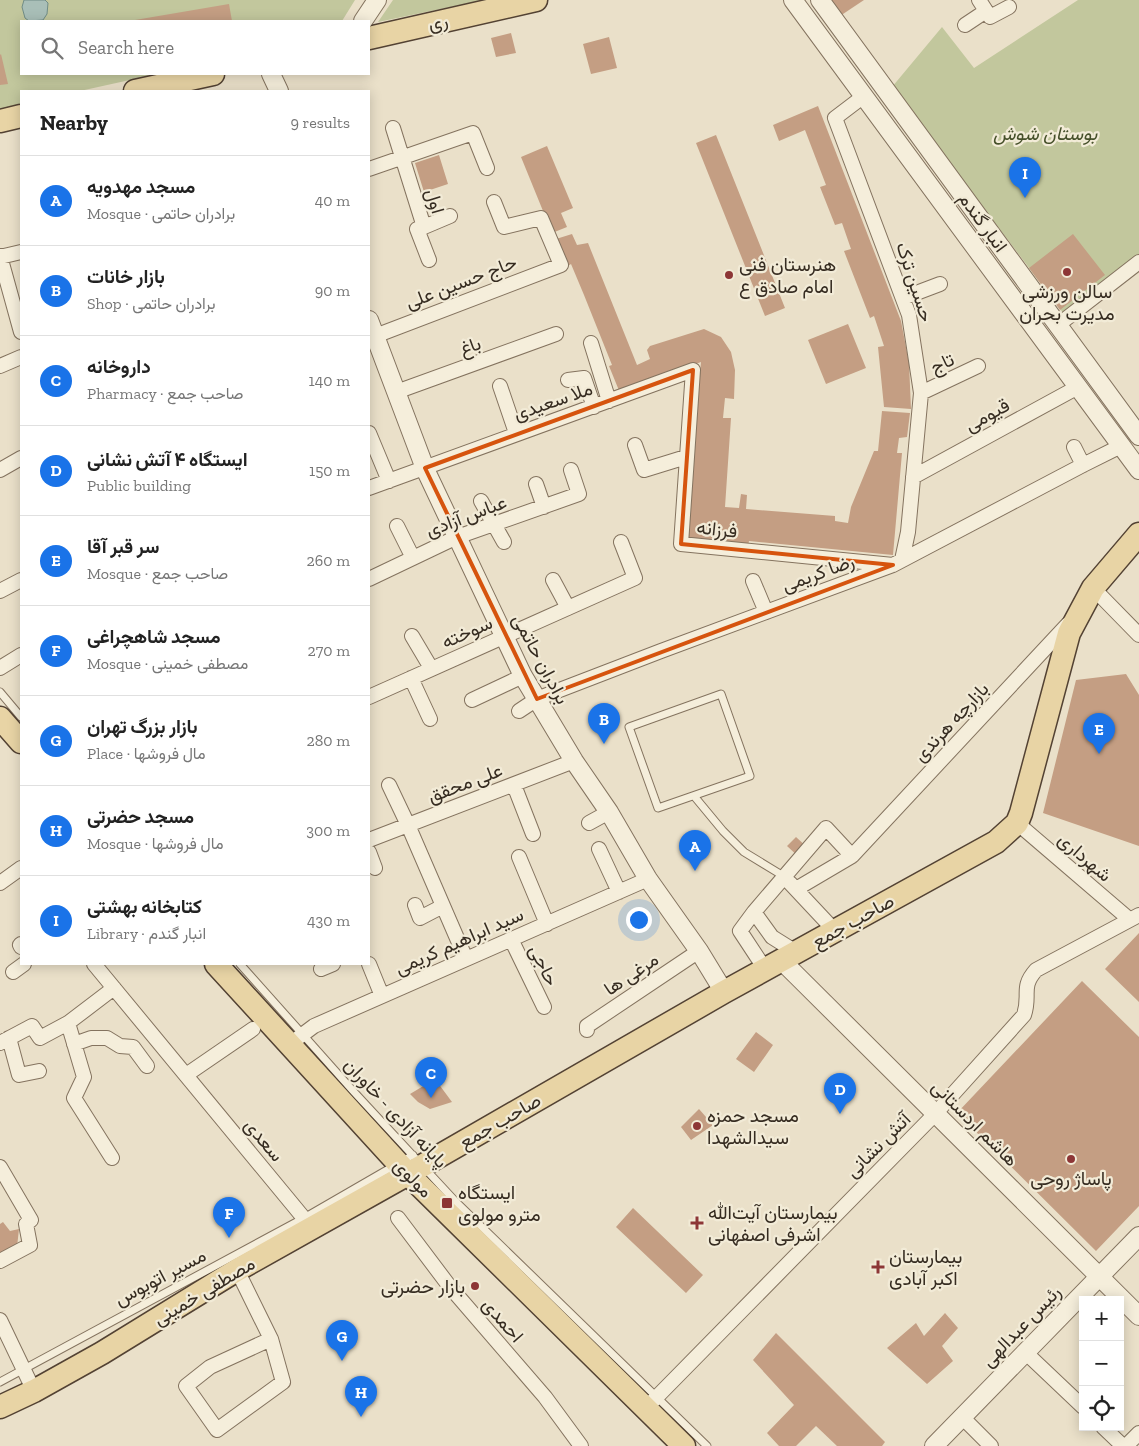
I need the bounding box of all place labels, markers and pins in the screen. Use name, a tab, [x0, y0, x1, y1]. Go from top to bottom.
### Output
pin: I	[1009, 157, 1041, 198]
place label: هنرستان فنی امام صادق ع	[739, 253, 836, 299]
marker: سالن ورزشی مدیرت بحران	[1061, 266, 1073, 278]
marker: هنرستان فنی امام صادق ع	[723, 269, 735, 281]
place label: سالن ورزشی مدیرت بحران	[1019, 280, 1115, 325]
pin: B	[588, 703, 620, 744]
pin: E	[1083, 713, 1115, 754]
pin: A	[679, 830, 711, 871]
pin: C	[415, 1057, 447, 1098]
pin: D	[824, 1073, 856, 1114]
place label: مسجد حمزه سیدالشهدا	[707, 1104, 799, 1149]
marker: مسجد حمزه سیدالشهدا	[691, 1120, 703, 1132]
marker: پاساژ روحی	[1065, 1153, 1077, 1165]
place label: پاساژ روحی	[1030, 1167, 1112, 1192]
place label: ایستگاه مترو مولوی	[458, 1181, 541, 1226]
marker: ایستگاه مترو مولوی	[440, 1196, 454, 1210]
pin: F	[213, 1197, 245, 1238]
place label: بیمارستان آیت‌الله اشرفی اصفهانی	[708, 1201, 838, 1246]
marker: بیمارستان آیت‌الله اشرفی اصفهانی	[690, 1216, 704, 1230]
place label: بیمارستان اکبر آبادی	[889, 1245, 962, 1290]
marker: بیمارستان اکبر آبادی	[871, 1260, 885, 1274]
place label: بازار حضرتی	[381, 1275, 465, 1298]
marker: بازار حضرتی	[469, 1280, 481, 1292]
pin: G	[326, 1320, 358, 1361]
pin: H	[345, 1376, 377, 1417]

